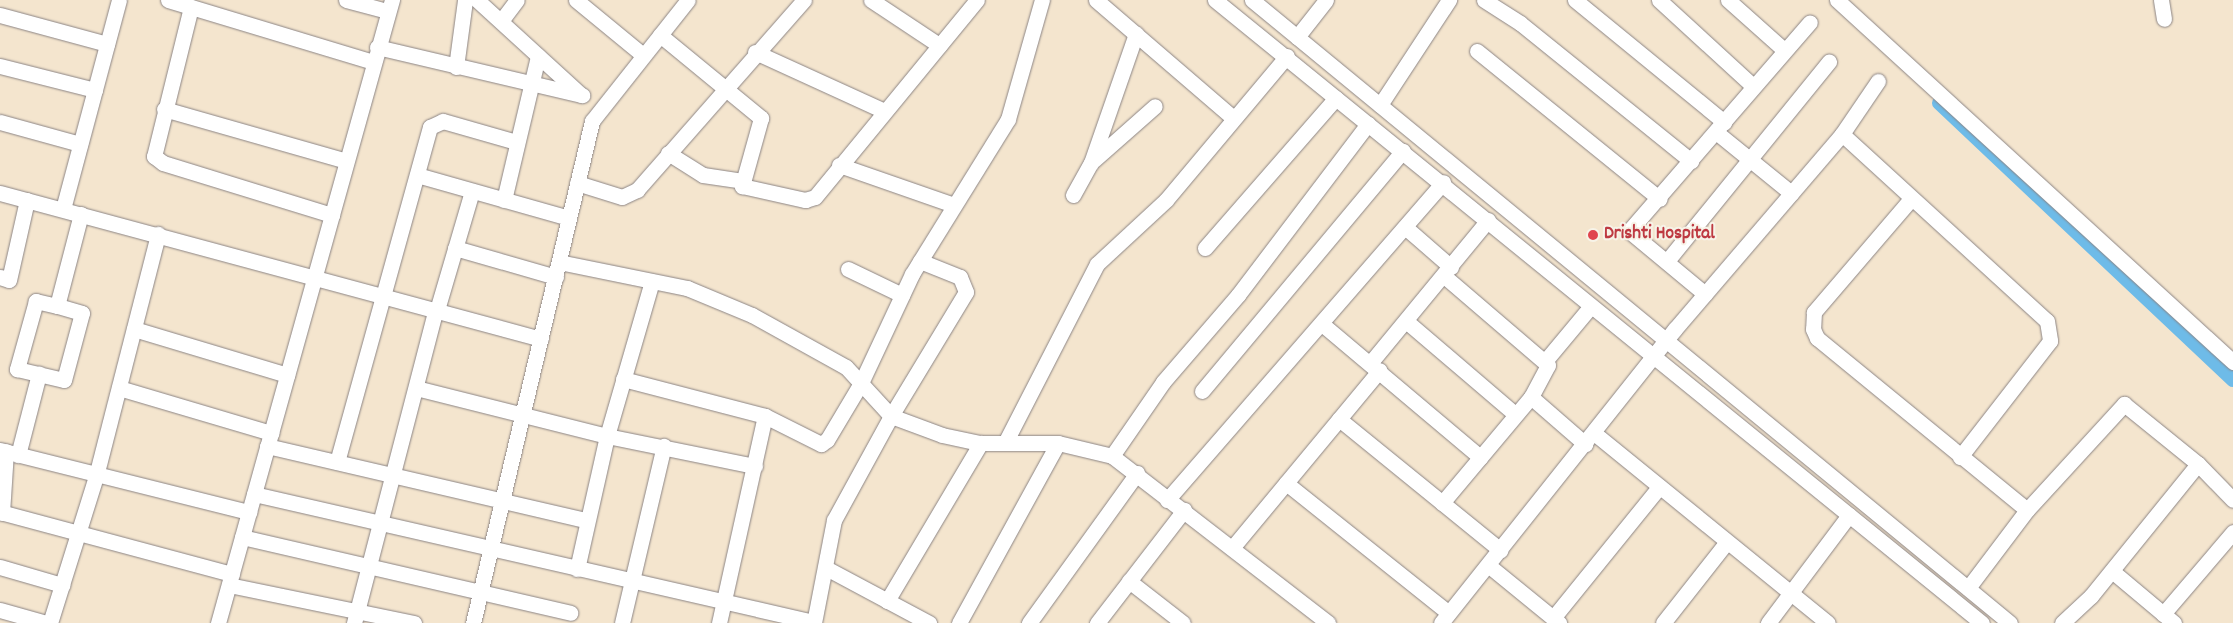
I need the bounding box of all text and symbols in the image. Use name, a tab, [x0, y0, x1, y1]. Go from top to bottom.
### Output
place label: Drishti Hospital	[1604, 224, 1715, 246]
marker: Drishti Hospital	[1586, 228, 1600, 242]

